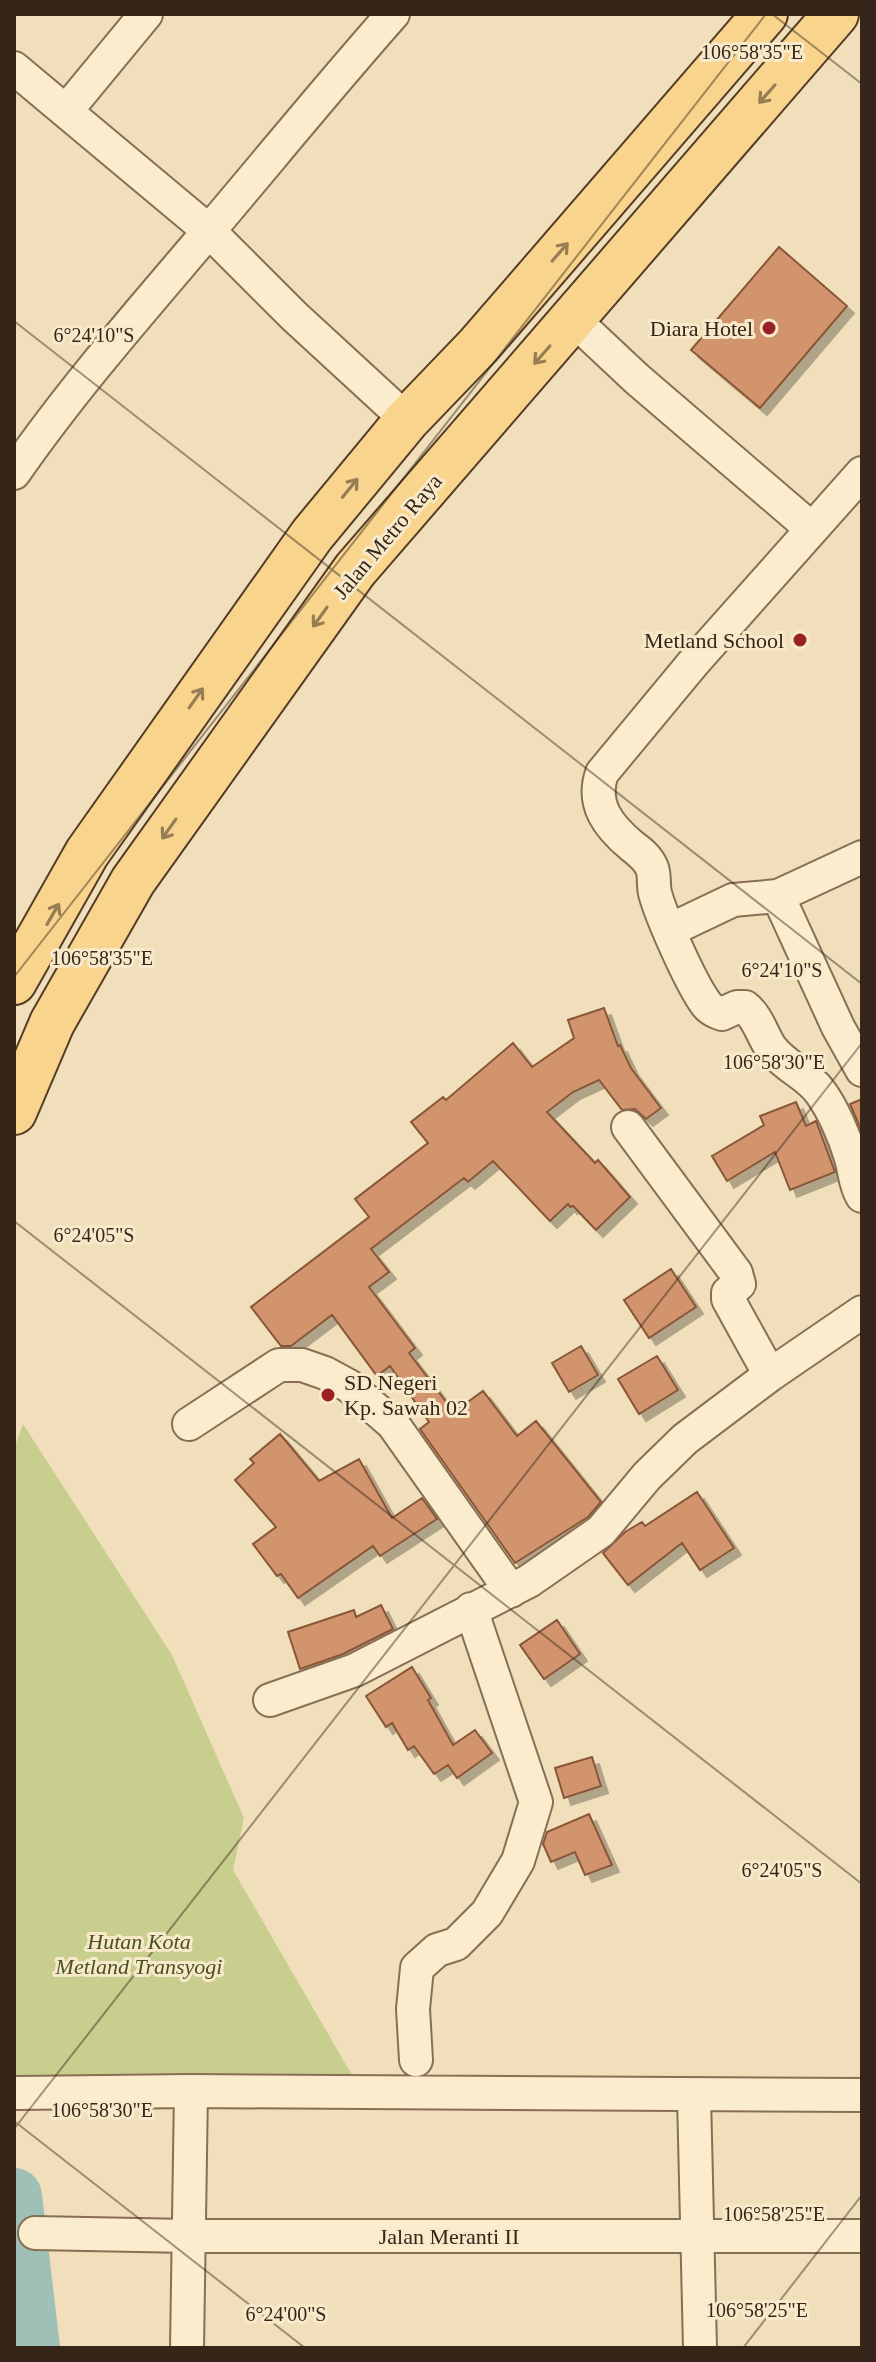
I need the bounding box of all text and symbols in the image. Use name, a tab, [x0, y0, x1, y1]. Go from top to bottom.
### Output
text: 106°58'35"E	[701, 41, 803, 63]
one-way arrow	[758, 83, 776, 103]
one-way arrow	[550, 242, 568, 262]
place label: Diara Hotel	[650, 316, 753, 341]
marker: Diara Hotel	[760, 319, 778, 337]
text: 6°24'10"S	[54, 324, 134, 346]
one-way arrow	[533, 344, 551, 364]
street label: Jalan Metro Raya	[328, 469, 447, 604]
one-way arrow	[341, 478, 359, 499]
one-way arrow	[312, 606, 329, 628]
place label: Metland School	[644, 628, 784, 653]
marker: Metland School	[791, 631, 809, 649]
one-way arrow	[188, 687, 204, 709]
one-way arrow	[161, 817, 177, 839]
one-way arrow	[45, 903, 61, 926]
text: 106°58'35"E	[51, 947, 153, 969]
text: 6°24'10"S	[742, 959, 822, 981]
text: 106°58'30"E	[723, 1051, 825, 1073]
text: 6°24'05"S	[54, 1224, 134, 1246]
place label: SD Negeri Kp. Sawah 02	[344, 1370, 468, 1420]
marker: SD Negeri Kp. Sawah 02	[319, 1386, 337, 1404]
text: 6°24'05"S	[742, 1859, 822, 1881]
park label: Hutan Kota Metland Transyogi	[55, 1929, 222, 1979]
text: 106°58'30"E	[51, 2099, 153, 2121]
text: 106°58'25"E	[723, 2203, 825, 2225]
street label: Jalan Meranti II	[379, 2224, 519, 2249]
text: 106°58'25"E	[706, 2299, 808, 2321]
text: 6°24'00"S	[246, 2303, 326, 2325]

